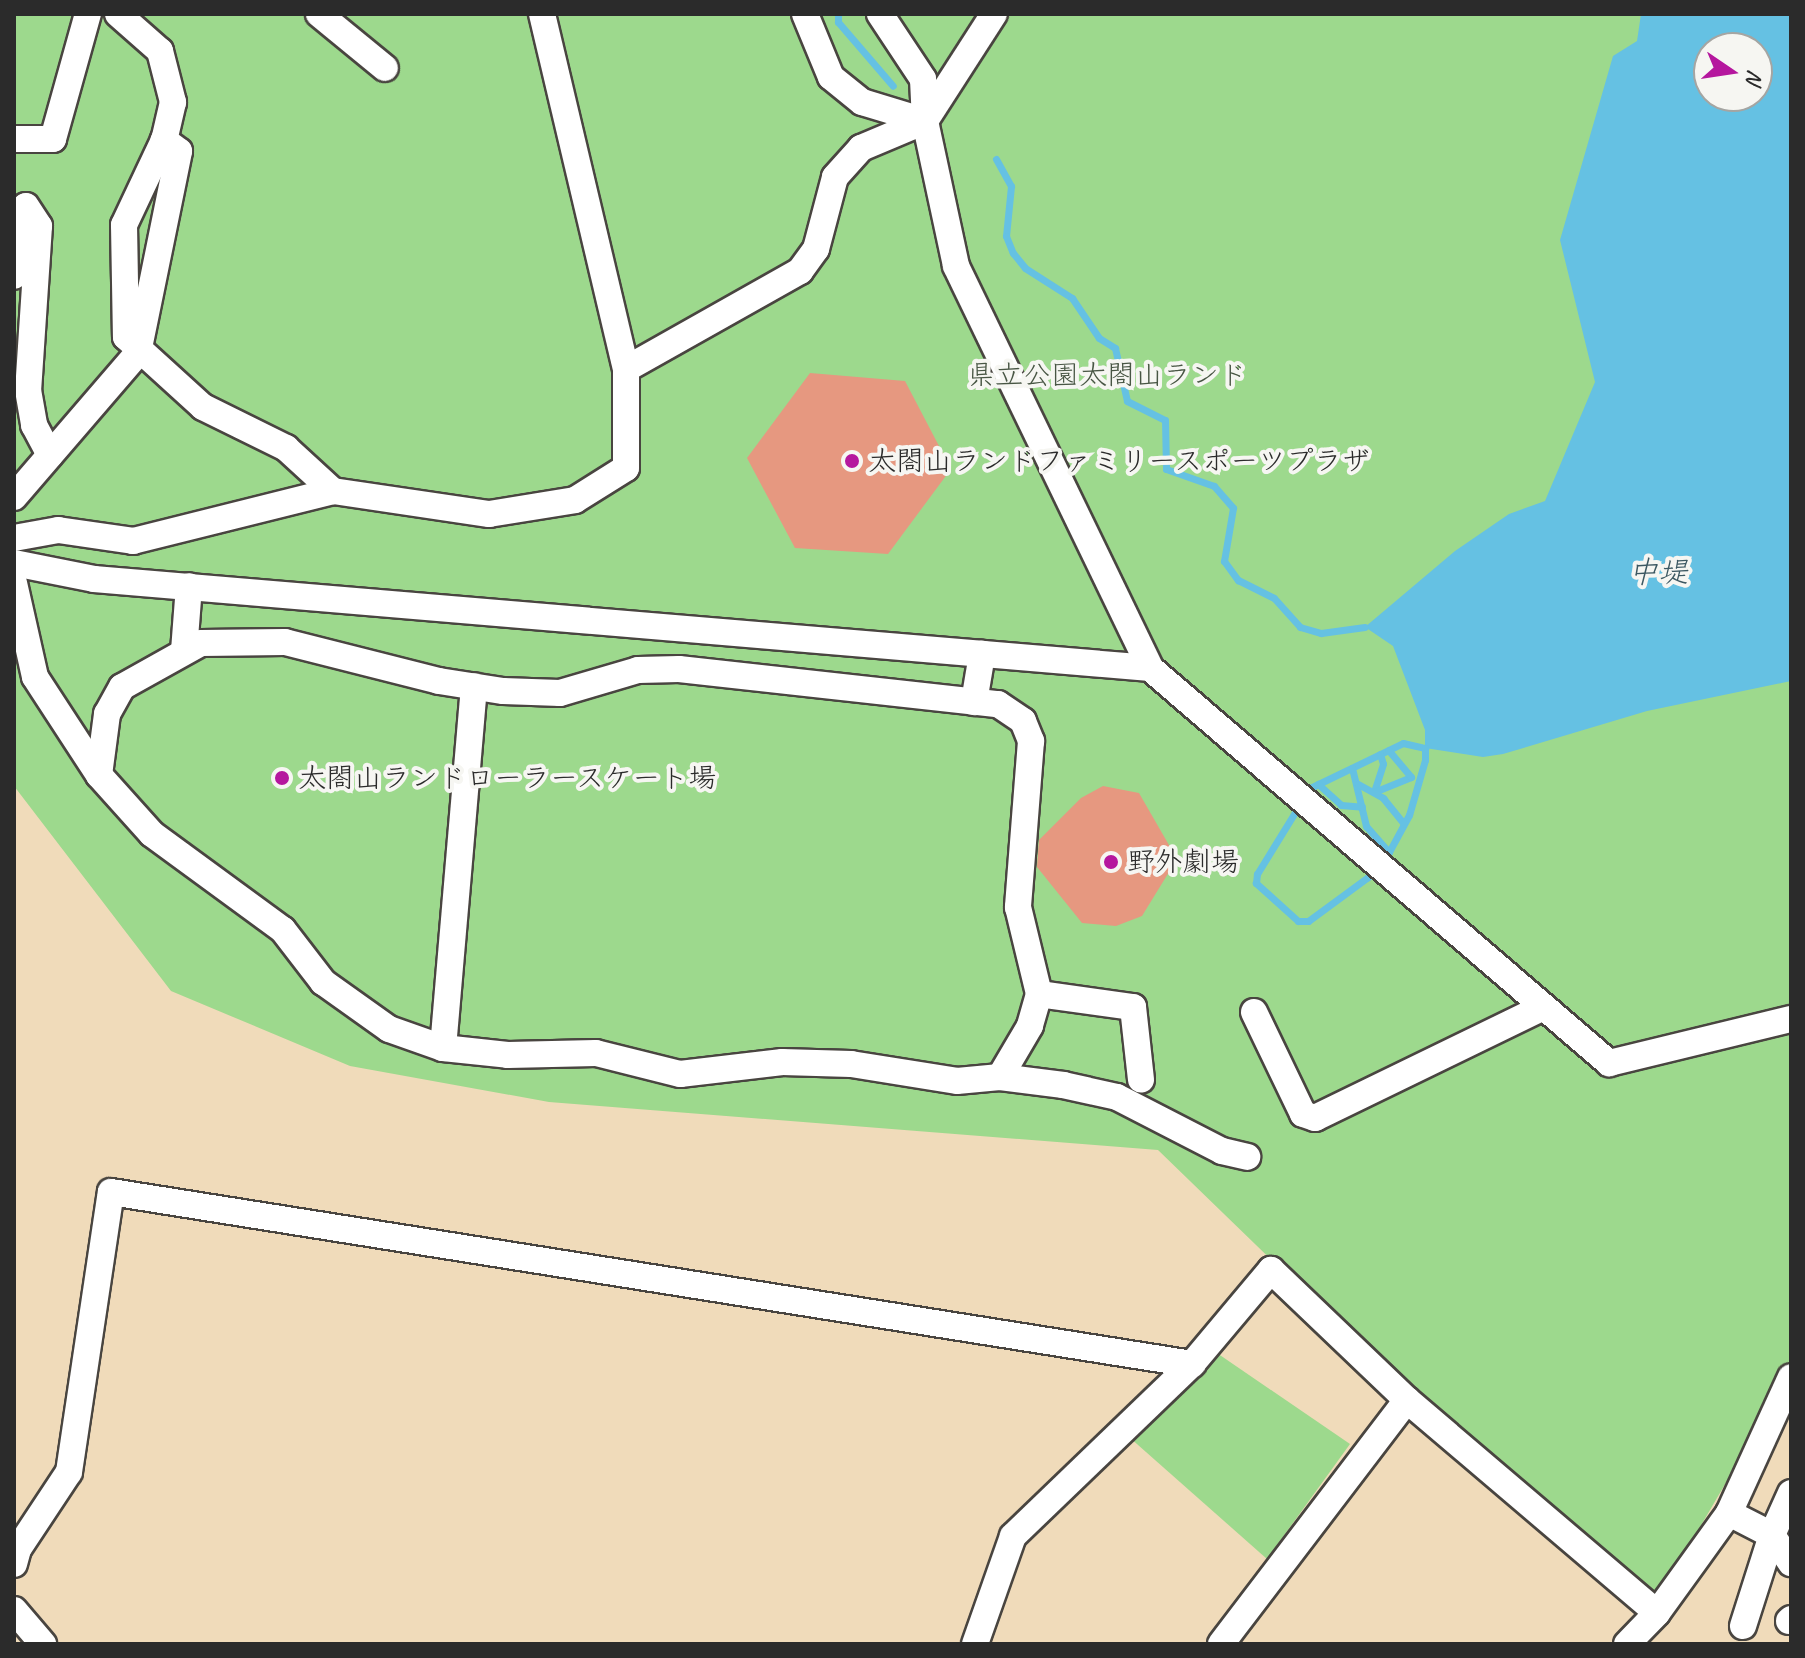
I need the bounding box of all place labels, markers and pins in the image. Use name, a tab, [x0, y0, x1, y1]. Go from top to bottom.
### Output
place label: 太閤山ランドファミリースポーツプラザ	[868, 444, 1372, 478]
marker: 太閤山ランドファミリースポーツプラザ	[843, 452, 861, 470]
place label: 太閤山ランドローラースケート場	[298, 761, 718, 795]
marker: 太閤山ランドローラースケート場	[273, 769, 291, 787]
place label: 野外劇場	[1127, 845, 1239, 879]
marker: 野外劇場	[1102, 853, 1120, 871]

